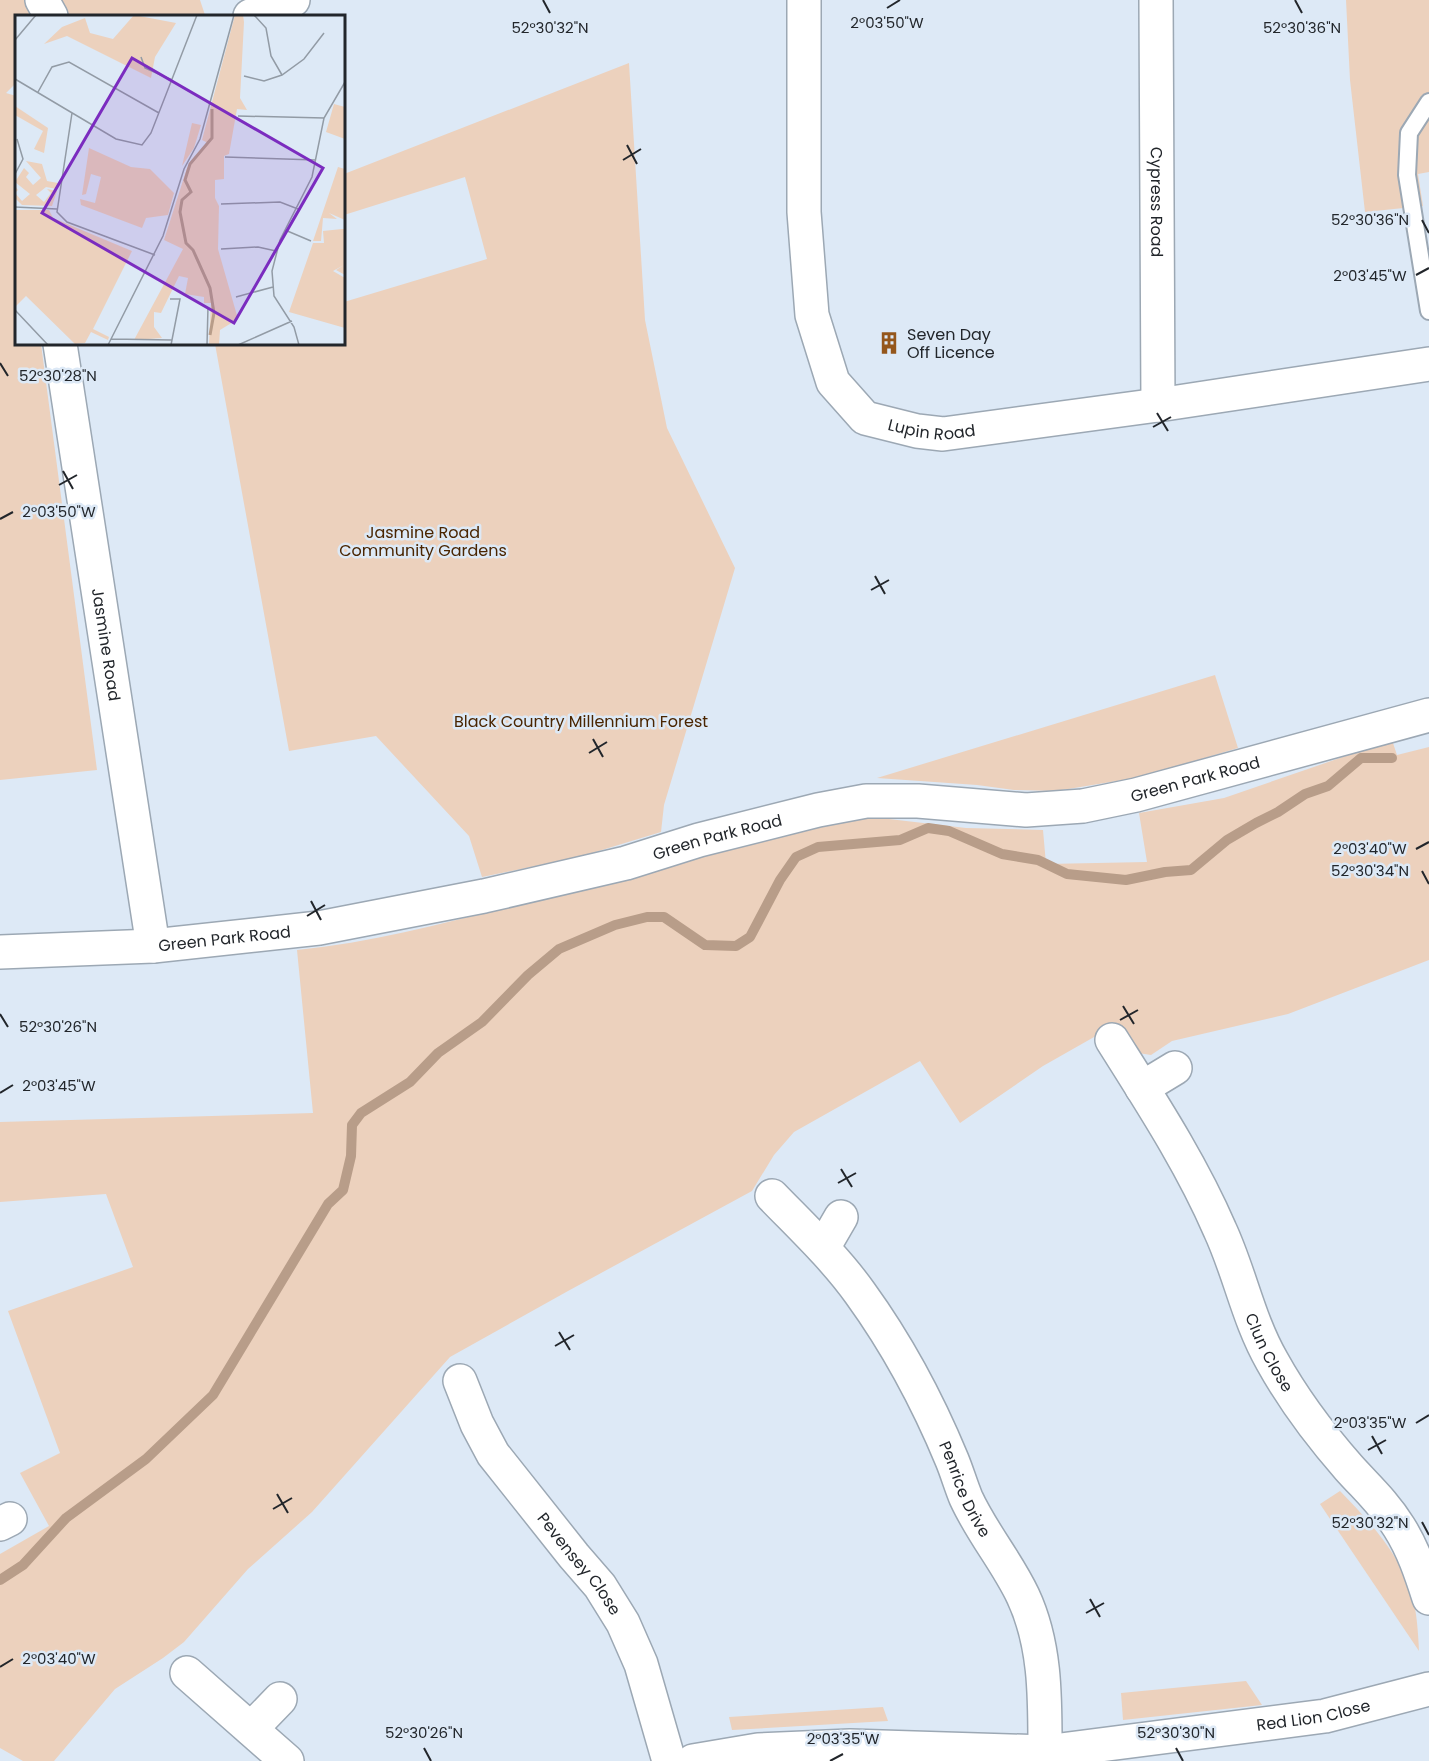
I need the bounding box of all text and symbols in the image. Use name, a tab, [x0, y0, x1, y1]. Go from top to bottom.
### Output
text: 2°03'50"W	[850, 12, 924, 33]
inset map	[15, 15, 345, 345]
text: 52°30'32"N	[511, 17, 589, 38]
text: 52°30'36"N	[1263, 17, 1341, 38]
street label: Cypress Road	[1145, 147, 1169, 257]
text: 52°30'36"N	[1331, 209, 1409, 230]
text: 2°03'45"W	[1333, 265, 1407, 286]
place label: Seven Day Off Licence	[907, 323, 995, 364]
building icon: Seven Day Off Licence	[876, 330, 902, 356]
text: 52°30'28"N	[19, 365, 97, 386]
street label: Lupin Road	[886, 413, 977, 446]
text: 2°03'50"W	[22, 501, 96, 522]
park label: Jasmine Road Community Gardens	[339, 521, 507, 562]
street label: Jasmine Road	[86, 586, 126, 703]
park label: Black Country Millennium Forest	[454, 710, 708, 733]
street label: Green Park Road	[1128, 750, 1262, 807]
street label: Green Park Road	[650, 808, 784, 865]
text: 2°03'40"W	[1333, 838, 1407, 859]
text: 52°30'34"N	[1331, 860, 1409, 881]
street label: Green Park Road	[157, 920, 292, 957]
text: 52°30'26"N	[19, 1016, 97, 1037]
text: 2°03'45"W	[22, 1075, 96, 1096]
street label: Clun Close	[1240, 1310, 1299, 1396]
text: 2°03'35"W	[1334, 1412, 1407, 1433]
street label: Penrice Drive	[934, 1437, 997, 1542]
street label: Pevensey Close	[532, 1507, 627, 1619]
text: 52°30'32"N	[1331, 1512, 1409, 1533]
text: 2°03'40"W	[22, 1648, 96, 1669]
street label: Red Lion Close	[1255, 1693, 1373, 1736]
text: 52°30'26"N	[385, 1722, 463, 1743]
text: 52°30'30"N	[1137, 1722, 1215, 1743]
text: 2°03'35"W	[807, 1728, 880, 1749]

